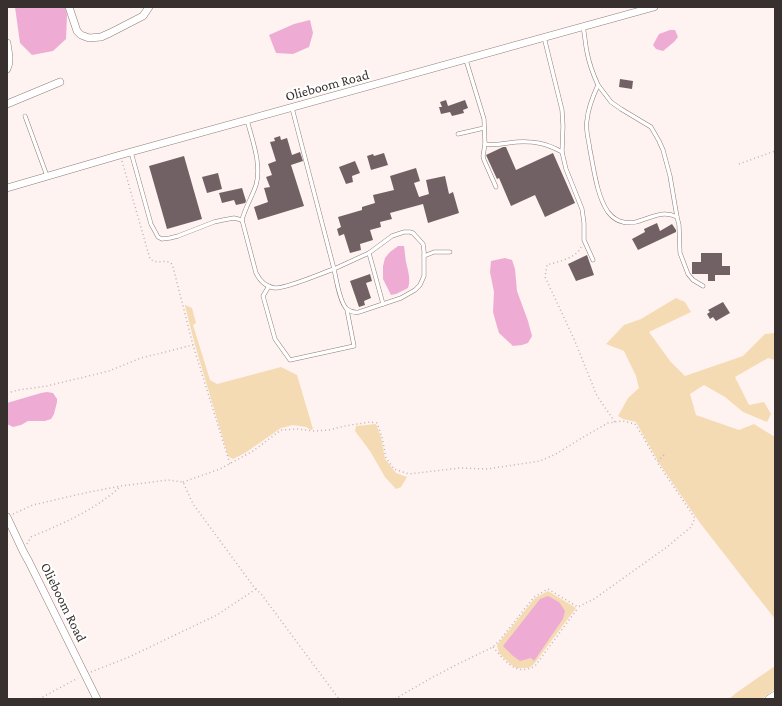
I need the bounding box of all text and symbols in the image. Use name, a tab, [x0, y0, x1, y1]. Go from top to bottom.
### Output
street label: Olieboom Road	[283, 66, 371, 104]
street label: Olieboom Road	[38, 560, 90, 645]

